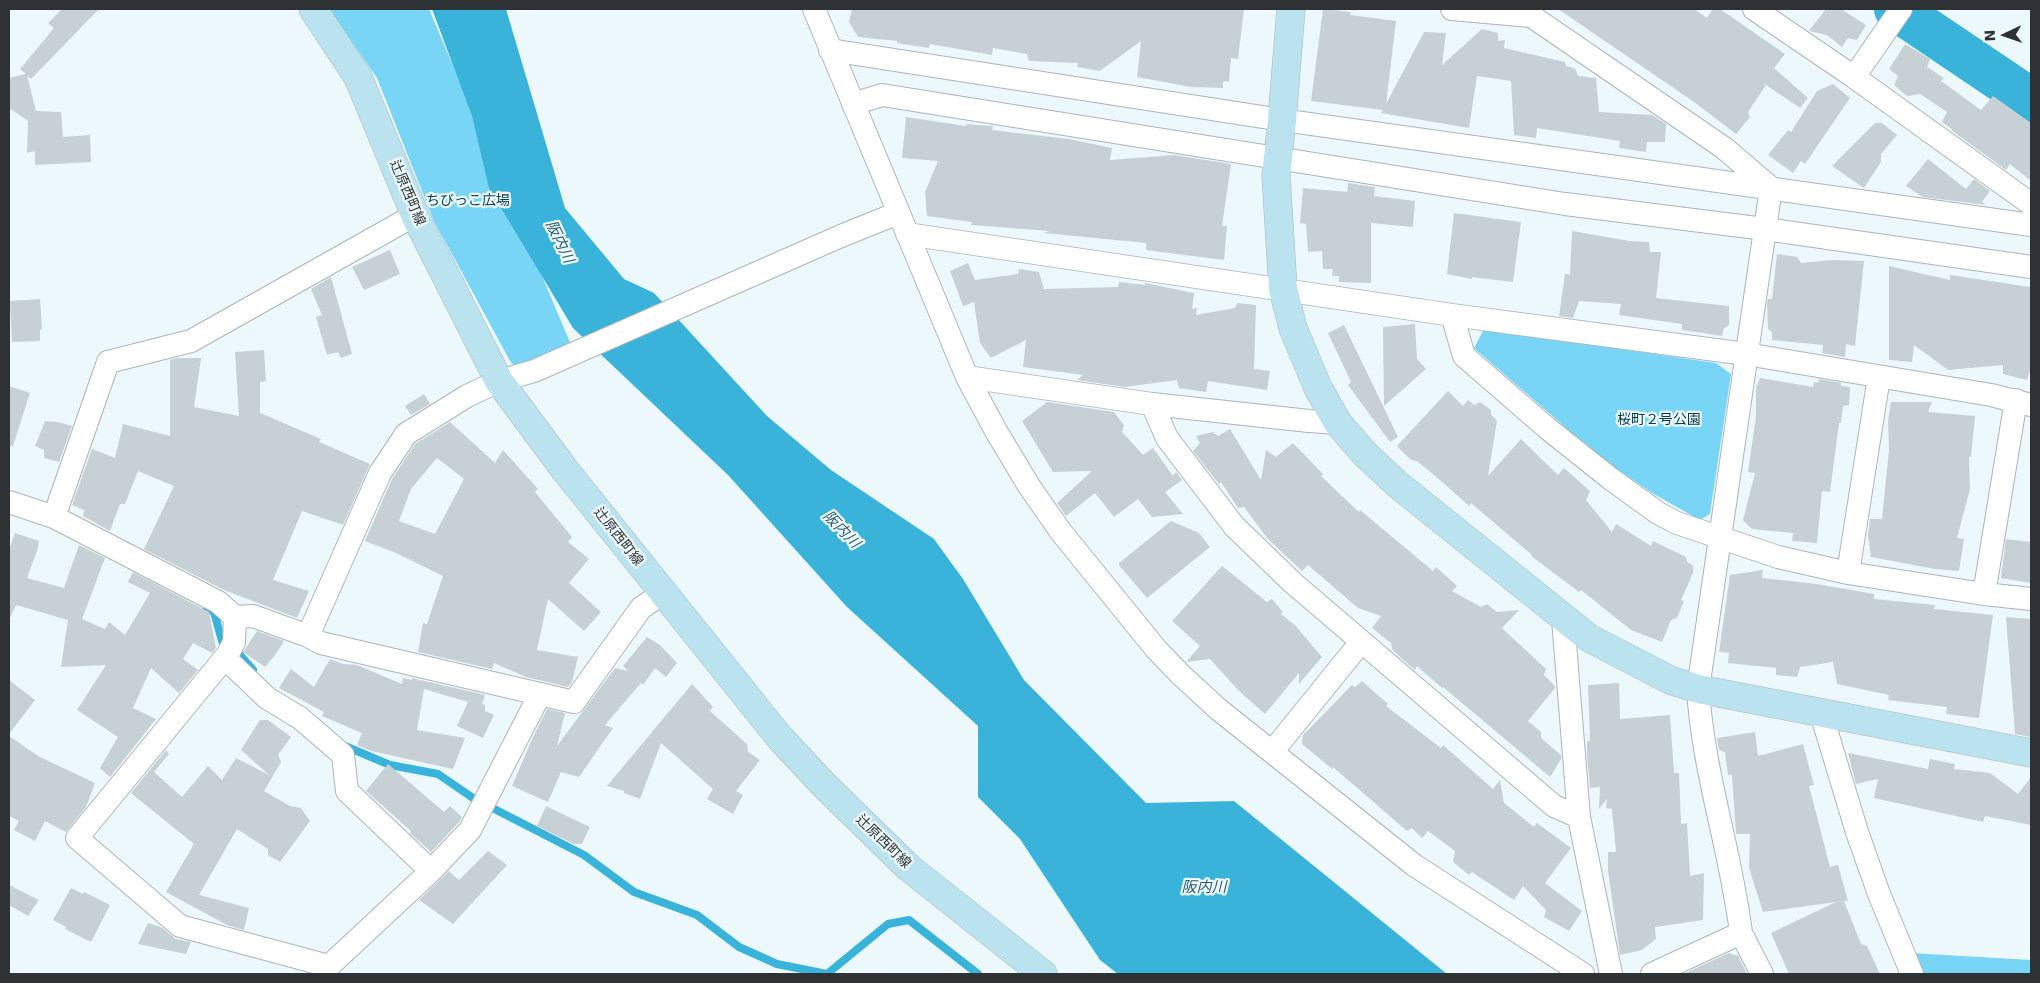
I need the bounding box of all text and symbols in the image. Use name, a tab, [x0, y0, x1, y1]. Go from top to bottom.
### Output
north arrow	[1980, 10, 2030, 60]
text: N	[1982, 30, 1998, 42]
street label: 辻原西町線	[386, 158, 428, 228]
park label: ちびっこ広場	[426, 193, 510, 209]
water label: 阪内川	[541, 218, 577, 266]
park label: 桜町２号公園	[1617, 412, 1701, 428]
street label: 辻原西町線	[590, 504, 646, 570]
water label: 阪内川	[819, 508, 863, 552]
street label: 辻原西町線	[852, 812, 914, 872]
water label: 阪内川	[1182, 879, 1226, 897]

